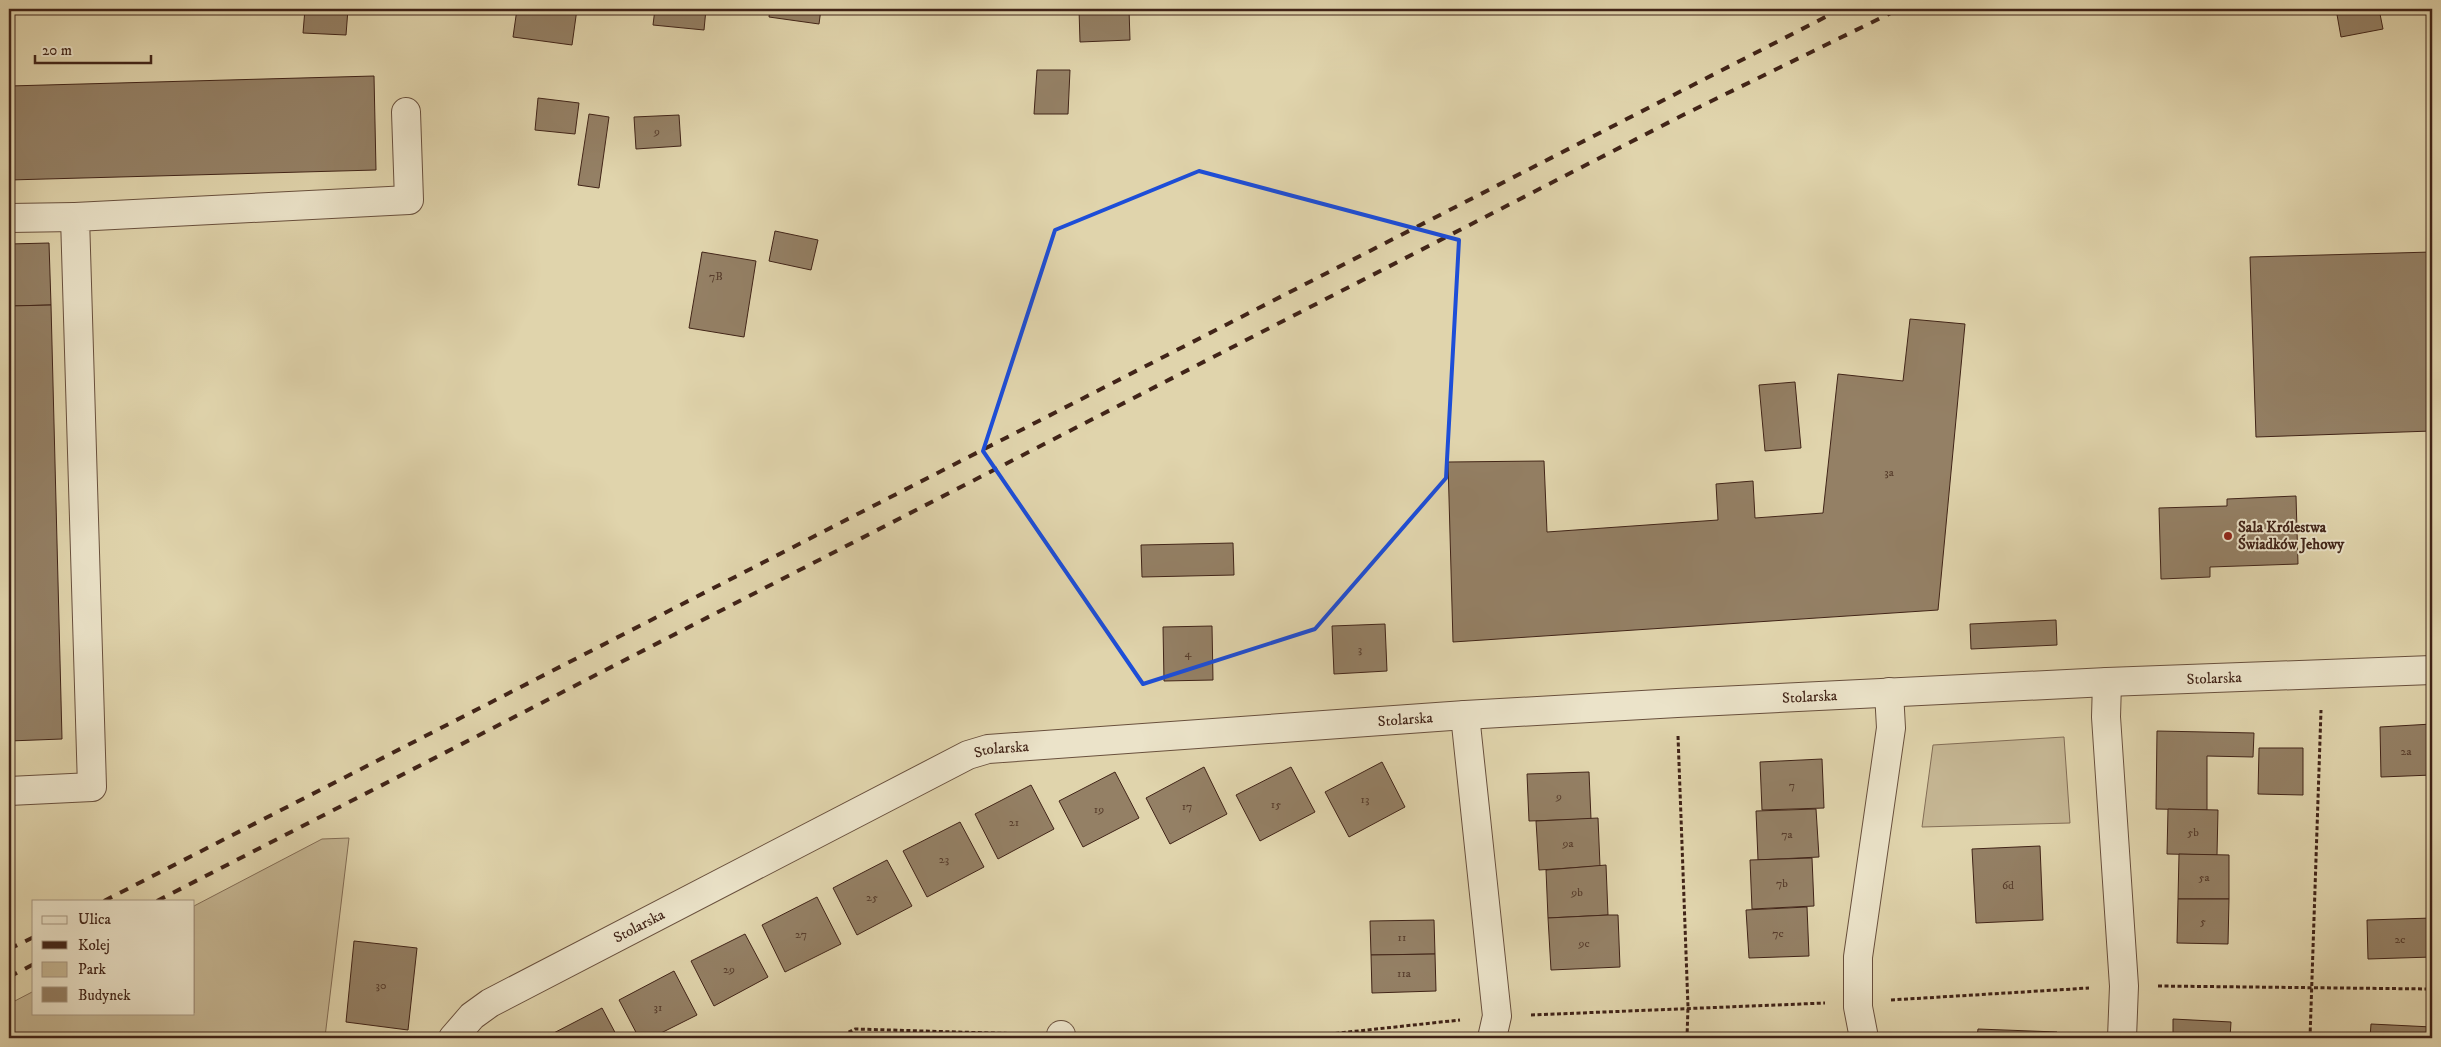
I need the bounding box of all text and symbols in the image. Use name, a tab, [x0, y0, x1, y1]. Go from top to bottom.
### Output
scale bar	[35, 32, 151, 64]
text: 20 m	[42, 41, 72, 60]
house number: 9	[653, 124, 660, 139]
house number: 7B	[709, 269, 723, 284]
house number: 3a	[1884, 465, 1895, 480]
place label: Sala Królestwa Świadków Jehowy	[2238, 518, 2345, 554]
marker: Sala Królestwa Świadków Jehowy	[2222, 530, 2234, 542]
house number: 3	[1358, 642, 1362, 657]
house number: 4	[1185, 646, 1193, 661]
street label: Stolarska	[2186, 668, 2243, 689]
street label: Stolarska	[1782, 686, 1838, 708]
street label: Stolarska	[1377, 708, 1434, 731]
street label: Stolarska	[972, 737, 1030, 763]
house number: 2a	[2401, 744, 2412, 759]
house number: 7	[1789, 778, 1795, 793]
house number: 9	[1555, 789, 1562, 804]
house number: 13	[1361, 792, 1369, 807]
house number: 15	[1271, 797, 1281, 812]
house number: 17	[1182, 799, 1192, 814]
house number: 19	[1094, 802, 1104, 817]
house number: 21	[1009, 815, 1019, 830]
house number: 5b	[2187, 825, 2199, 840]
house number: 7a	[1781, 827, 1794, 842]
house number: 9a	[1561, 836, 1574, 851]
house number: 23	[939, 852, 949, 867]
house number: 5a	[2198, 870, 2210, 885]
house number: 7b	[1776, 876, 1788, 891]
house number: 6d	[2002, 878, 2014, 893]
house number: 9b	[1570, 885, 1583, 900]
house number: 25	[866, 890, 878, 905]
legend	[32, 900, 195, 1014]
street label: Stolarska	[610, 905, 669, 947]
text: Ulica	[78, 910, 111, 929]
house number: 5	[2200, 914, 2206, 929]
house number: 7c	[1772, 926, 1784, 941]
house number: 27	[795, 927, 807, 942]
house number: 11	[1398, 930, 1406, 945]
house number: 2c	[2394, 932, 2406, 947]
text: Kolej	[78, 936, 110, 955]
house number: 9c	[1577, 936, 1590, 951]
text: Park	[78, 960, 107, 979]
house number: 29	[723, 962, 735, 977]
house number: 11a	[1397, 966, 1412, 981]
house number: 30	[376, 978, 386, 993]
text: Budynek	[78, 986, 131, 1005]
house number: 31	[654, 1000, 662, 1015]

